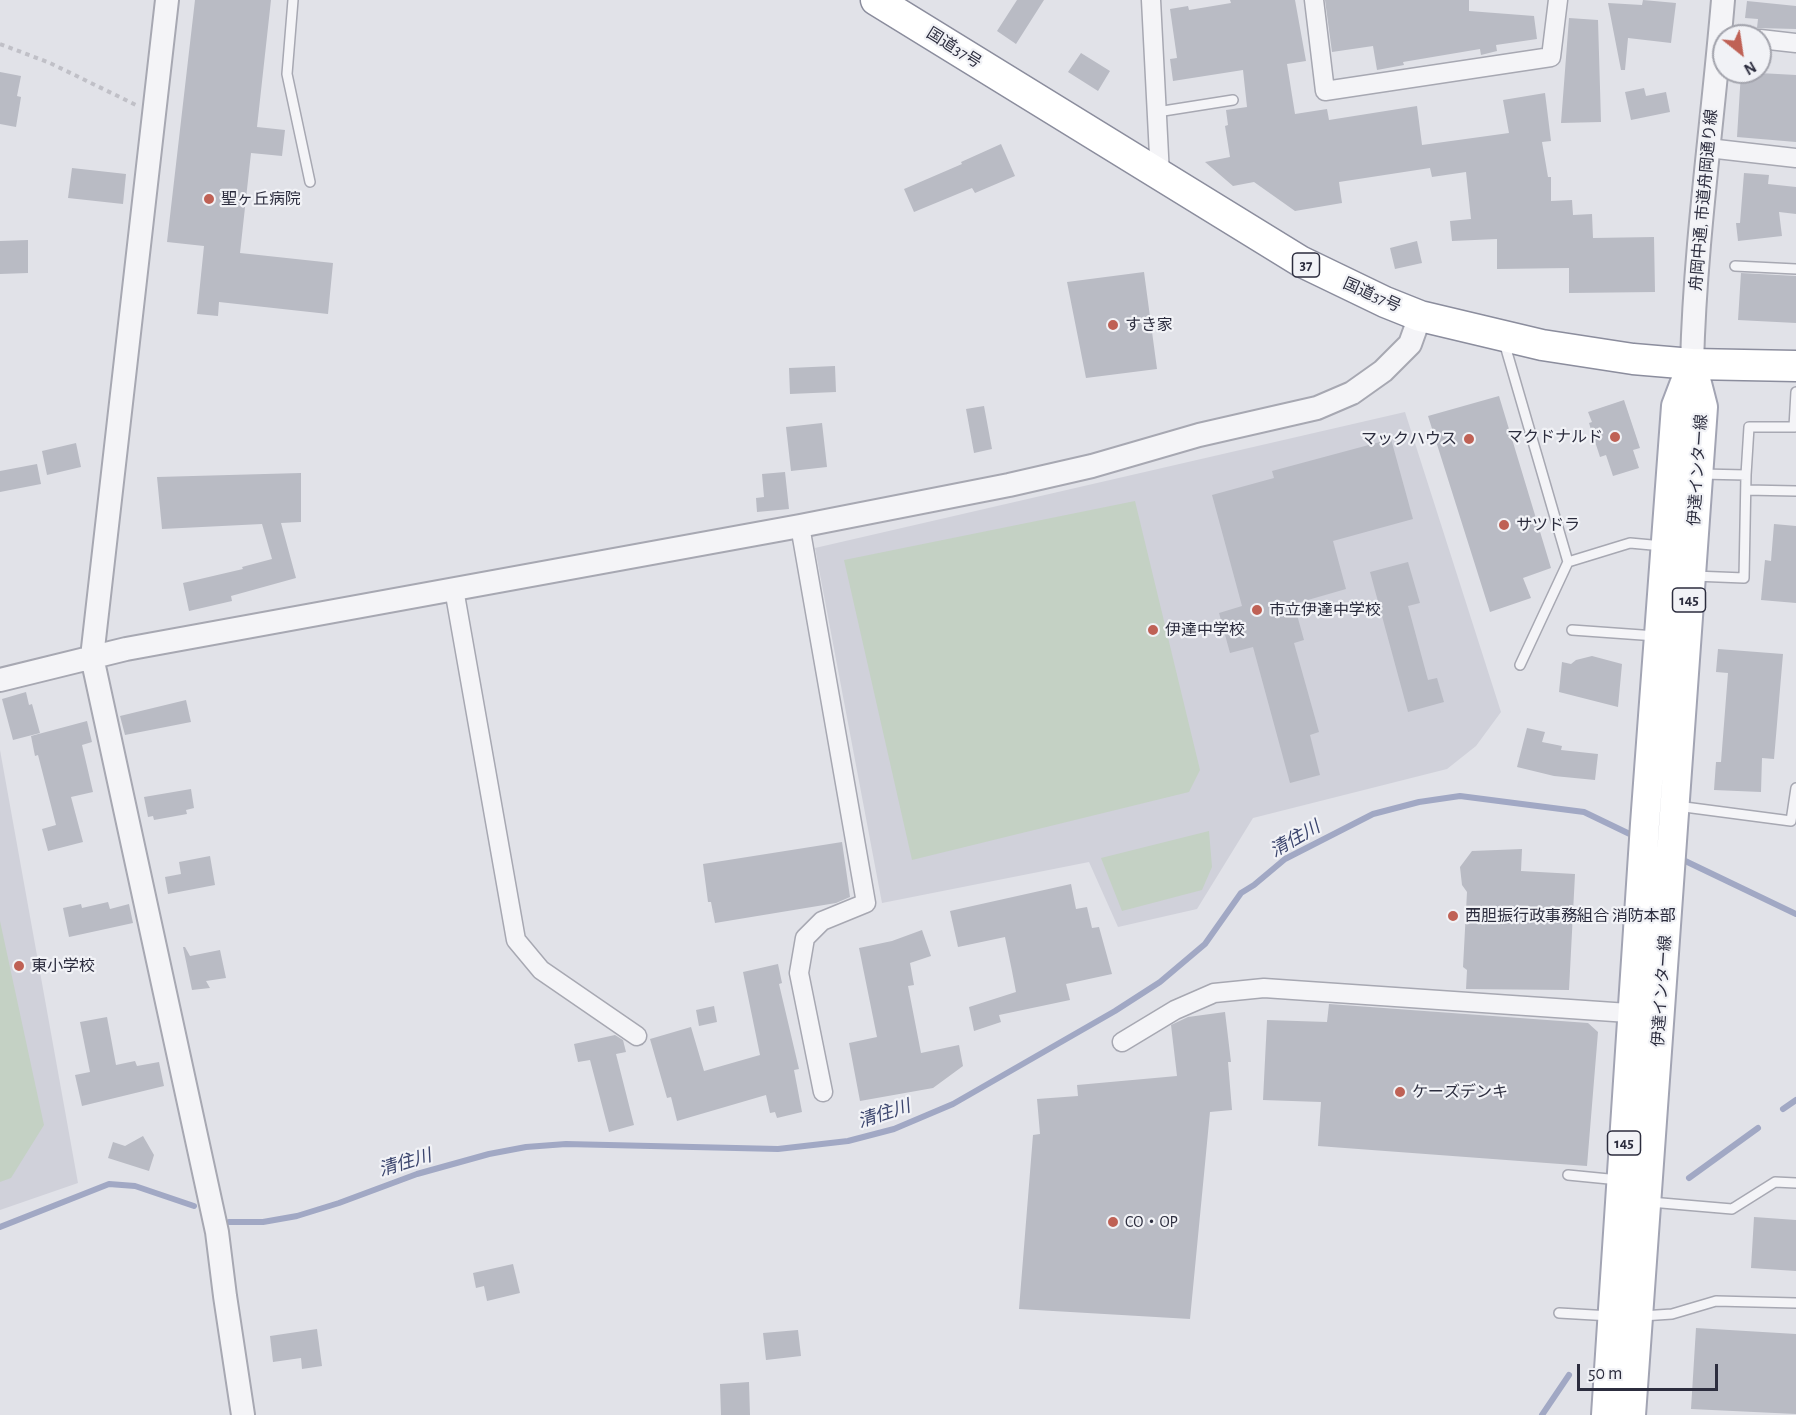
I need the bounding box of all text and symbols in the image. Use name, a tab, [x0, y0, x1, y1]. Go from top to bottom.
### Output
street label: 国道37号	[923, 24, 985, 72]
north arrow	[1712, 24, 1772, 84]
text: N	[1741, 58, 1759, 78]
street label: 舟岡中通, 市道舟岡通り線	[1686, 108, 1722, 292]
place label: 聖ヶ丘病院	[221, 189, 301, 209]
marker: 聖ヶ丘病院	[202, 192, 216, 206]
road number: 37	[1292, 253, 1320, 277]
street label: 国道37号	[1340, 274, 1404, 316]
place label: すき家	[1125, 315, 1173, 335]
marker: すき家	[1106, 318, 1120, 332]
street label: 伊達インター線	[1685, 413, 1711, 527]
place label: マクドナルド	[1507, 427, 1603, 447]
place label: マックハウス	[1361, 429, 1457, 449]
marker: マクドナルド	[1608, 430, 1622, 444]
marker: マックハウス	[1462, 432, 1476, 446]
place label: サツドラ	[1516, 515, 1580, 535]
marker: サツドラ	[1497, 518, 1511, 532]
road number: 145	[1672, 588, 1706, 612]
place label: 市立伊達中学校	[1269, 600, 1381, 620]
marker: 市立伊達中学校	[1250, 603, 1264, 617]
place label: 伊達中学校	[1165, 620, 1245, 640]
marker: 伊達中学校	[1146, 623, 1160, 637]
water label: 清住川	[1266, 816, 1324, 862]
place label: 西胆振行政事務組合 消防本部	[1465, 906, 1676, 926]
marker: 西胆振行政事務組合 消防本部	[1446, 909, 1460, 923]
street label: 伊達インター線	[1649, 934, 1675, 1048]
place label: 東小学校	[31, 956, 95, 976]
marker: 東小学校	[12, 959, 26, 973]
place label: ケーズデンキ	[1412, 1082, 1508, 1102]
marker: ケーズデンキ	[1393, 1085, 1407, 1099]
water label: 清住川	[855, 1095, 913, 1133]
road number: 145	[1608, 1131, 1640, 1155]
water label: 清住川	[376, 1145, 434, 1181]
place label: CO・OP	[1125, 1212, 1178, 1232]
marker: CO・OP	[1106, 1215, 1120, 1229]
scale bar	[1580, 1352, 1721, 1390]
text: 50 m	[1588, 1365, 1622, 1383]

